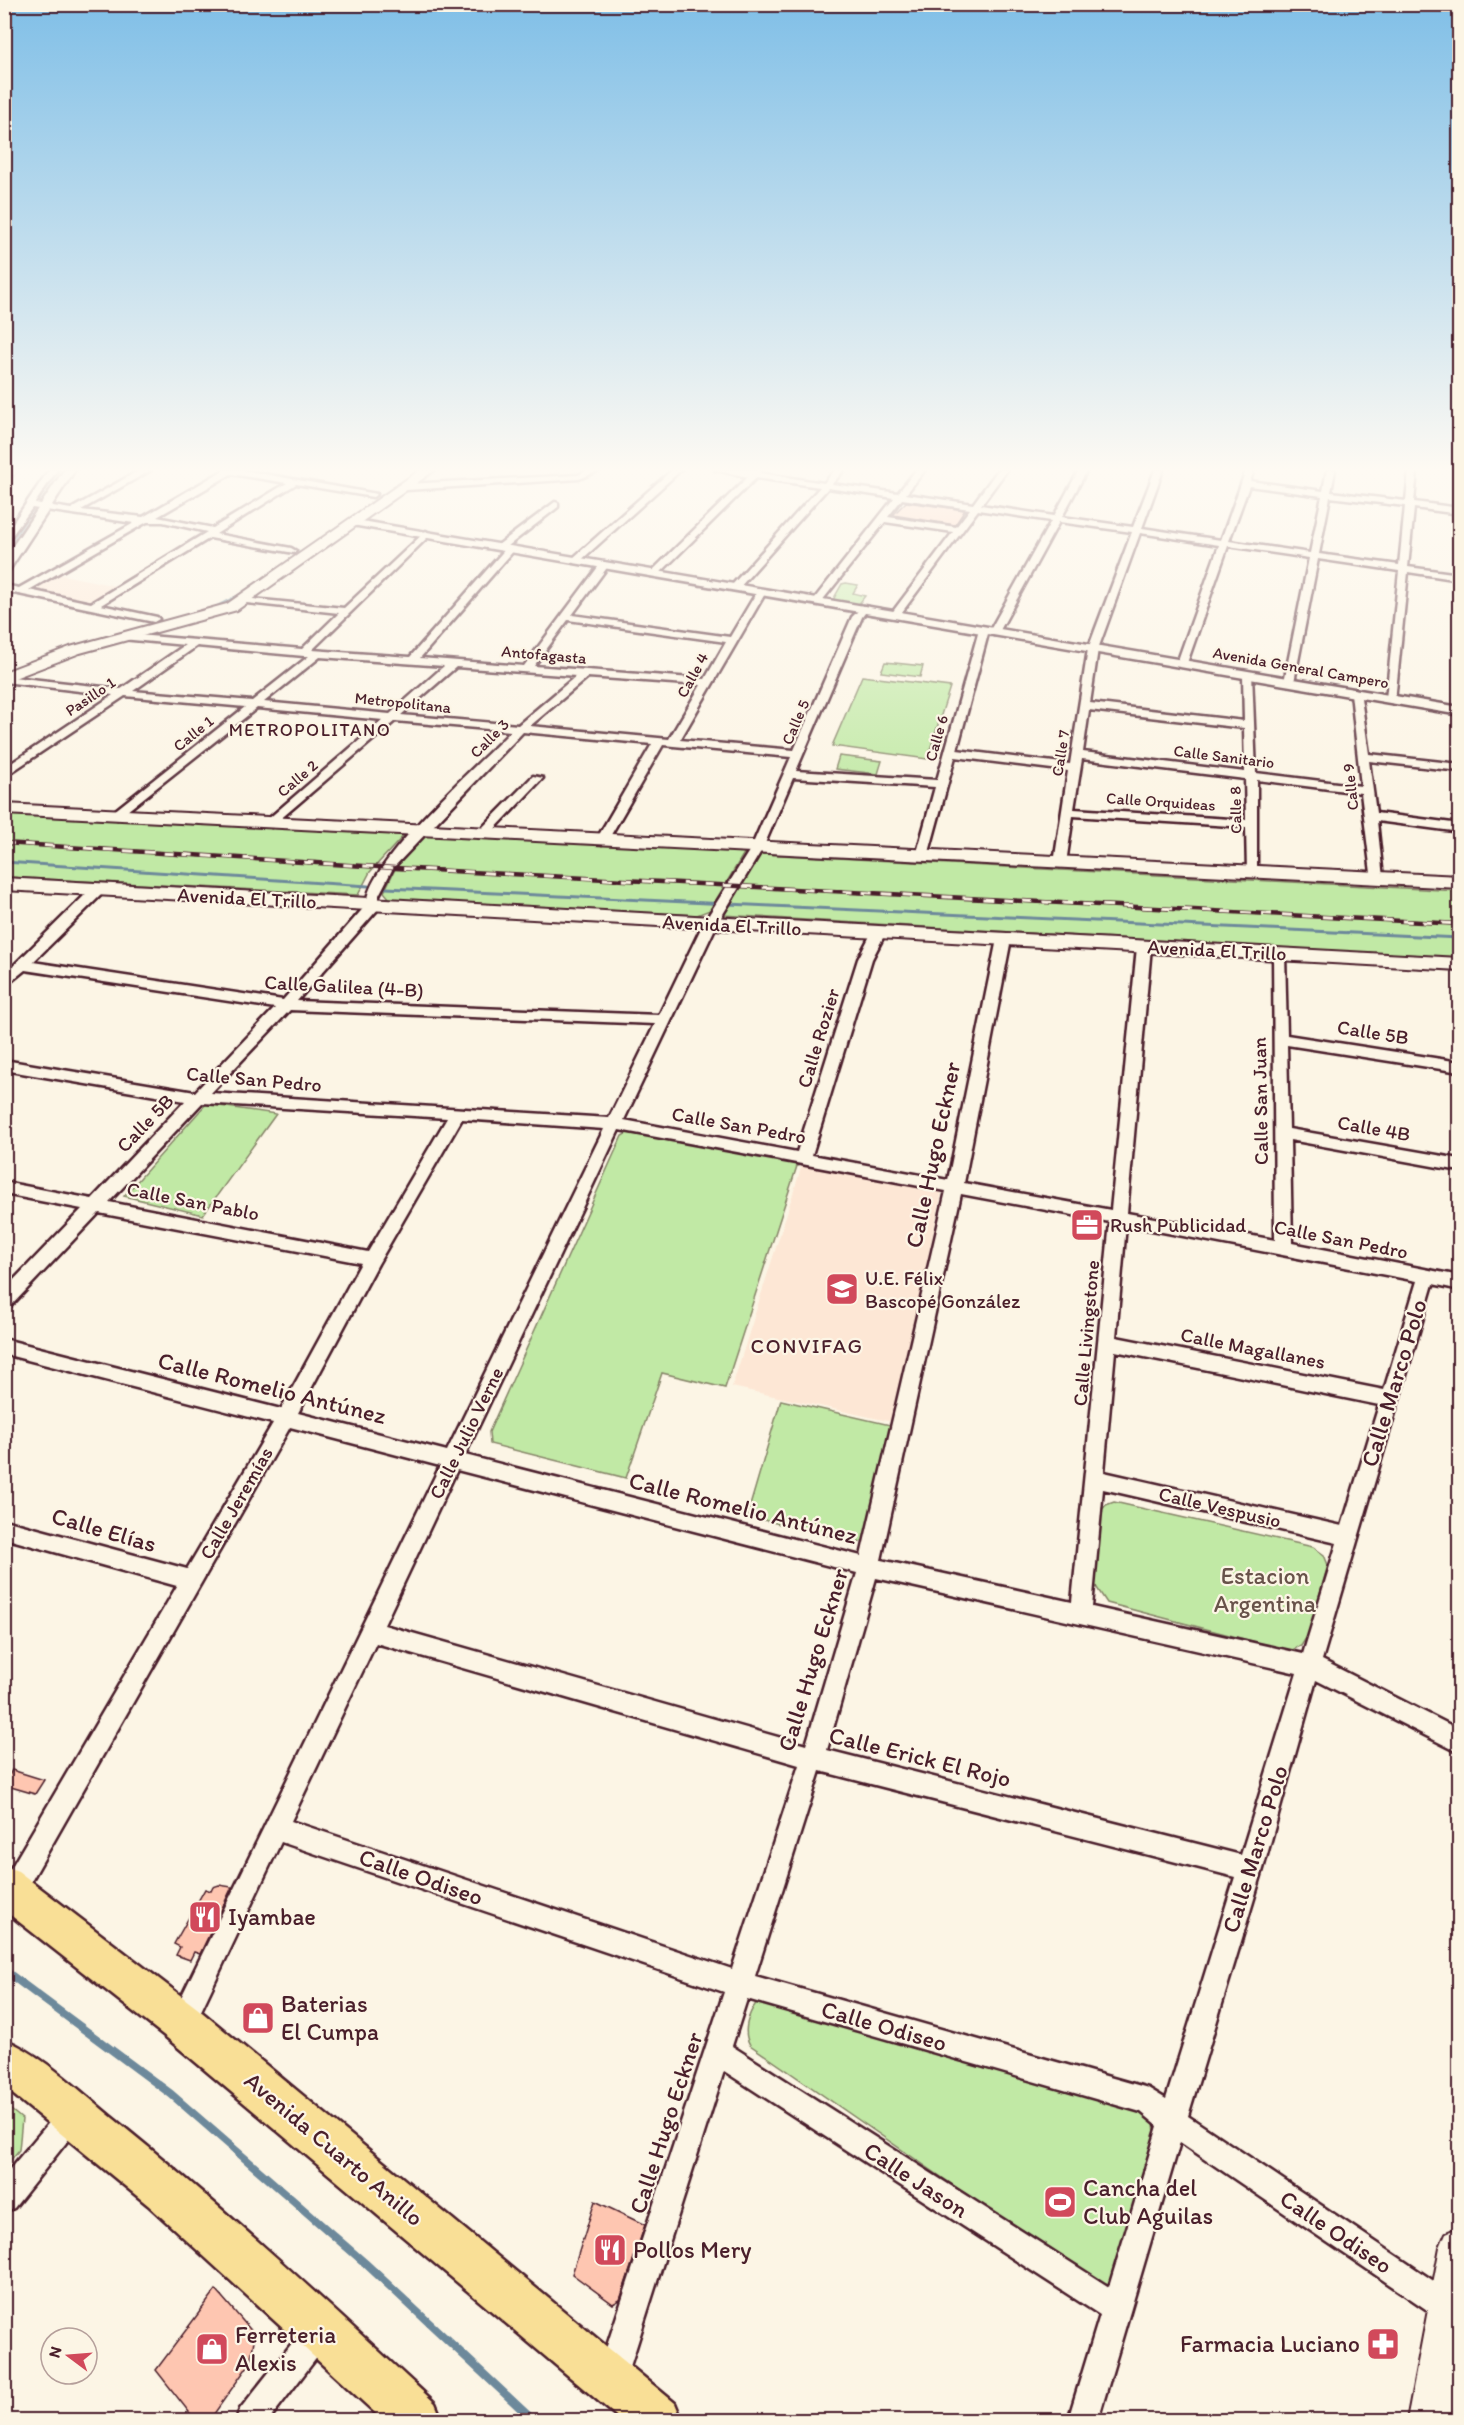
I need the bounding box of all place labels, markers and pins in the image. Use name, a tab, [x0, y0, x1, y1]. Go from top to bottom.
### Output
office icon: Rush Publicidad	[1069, 1207, 1105, 1243]
place label: Rush Publicidad	[1110, 1213, 1246, 1237]
place label: U.E. Félix Bascopé González	[865, 1266, 1021, 1313]
school or university icon: U.E. Félix Bascopé González	[824, 1271, 860, 1307]
restaurant icon: Iyambae	[187, 1899, 223, 1935]
place label: Iyambae	[228, 1902, 316, 1931]
place label: Baterias El Cumpa	[281, 1989, 379, 2046]
shop icon: Baterias El Cumpa	[240, 2000, 276, 2036]
place label: Cancha del Club Aguilas	[1083, 2173, 1213, 2230]
sports icon: Cancha del Club Aguilas	[1042, 2184, 1078, 2220]
restaurant icon: Pollos Mery	[592, 2232, 628, 2268]
place label: Pollos Mery	[633, 2235, 751, 2264]
place label: Ferreteria Alexis	[235, 2320, 336, 2377]
pharmacy icon: Farmacia Luciano	[1365, 2326, 1401, 2362]
place label: Farmacia Luciano	[1180, 2329, 1360, 2358]
shop icon: Ferreteria Alexis	[194, 2331, 230, 2367]

